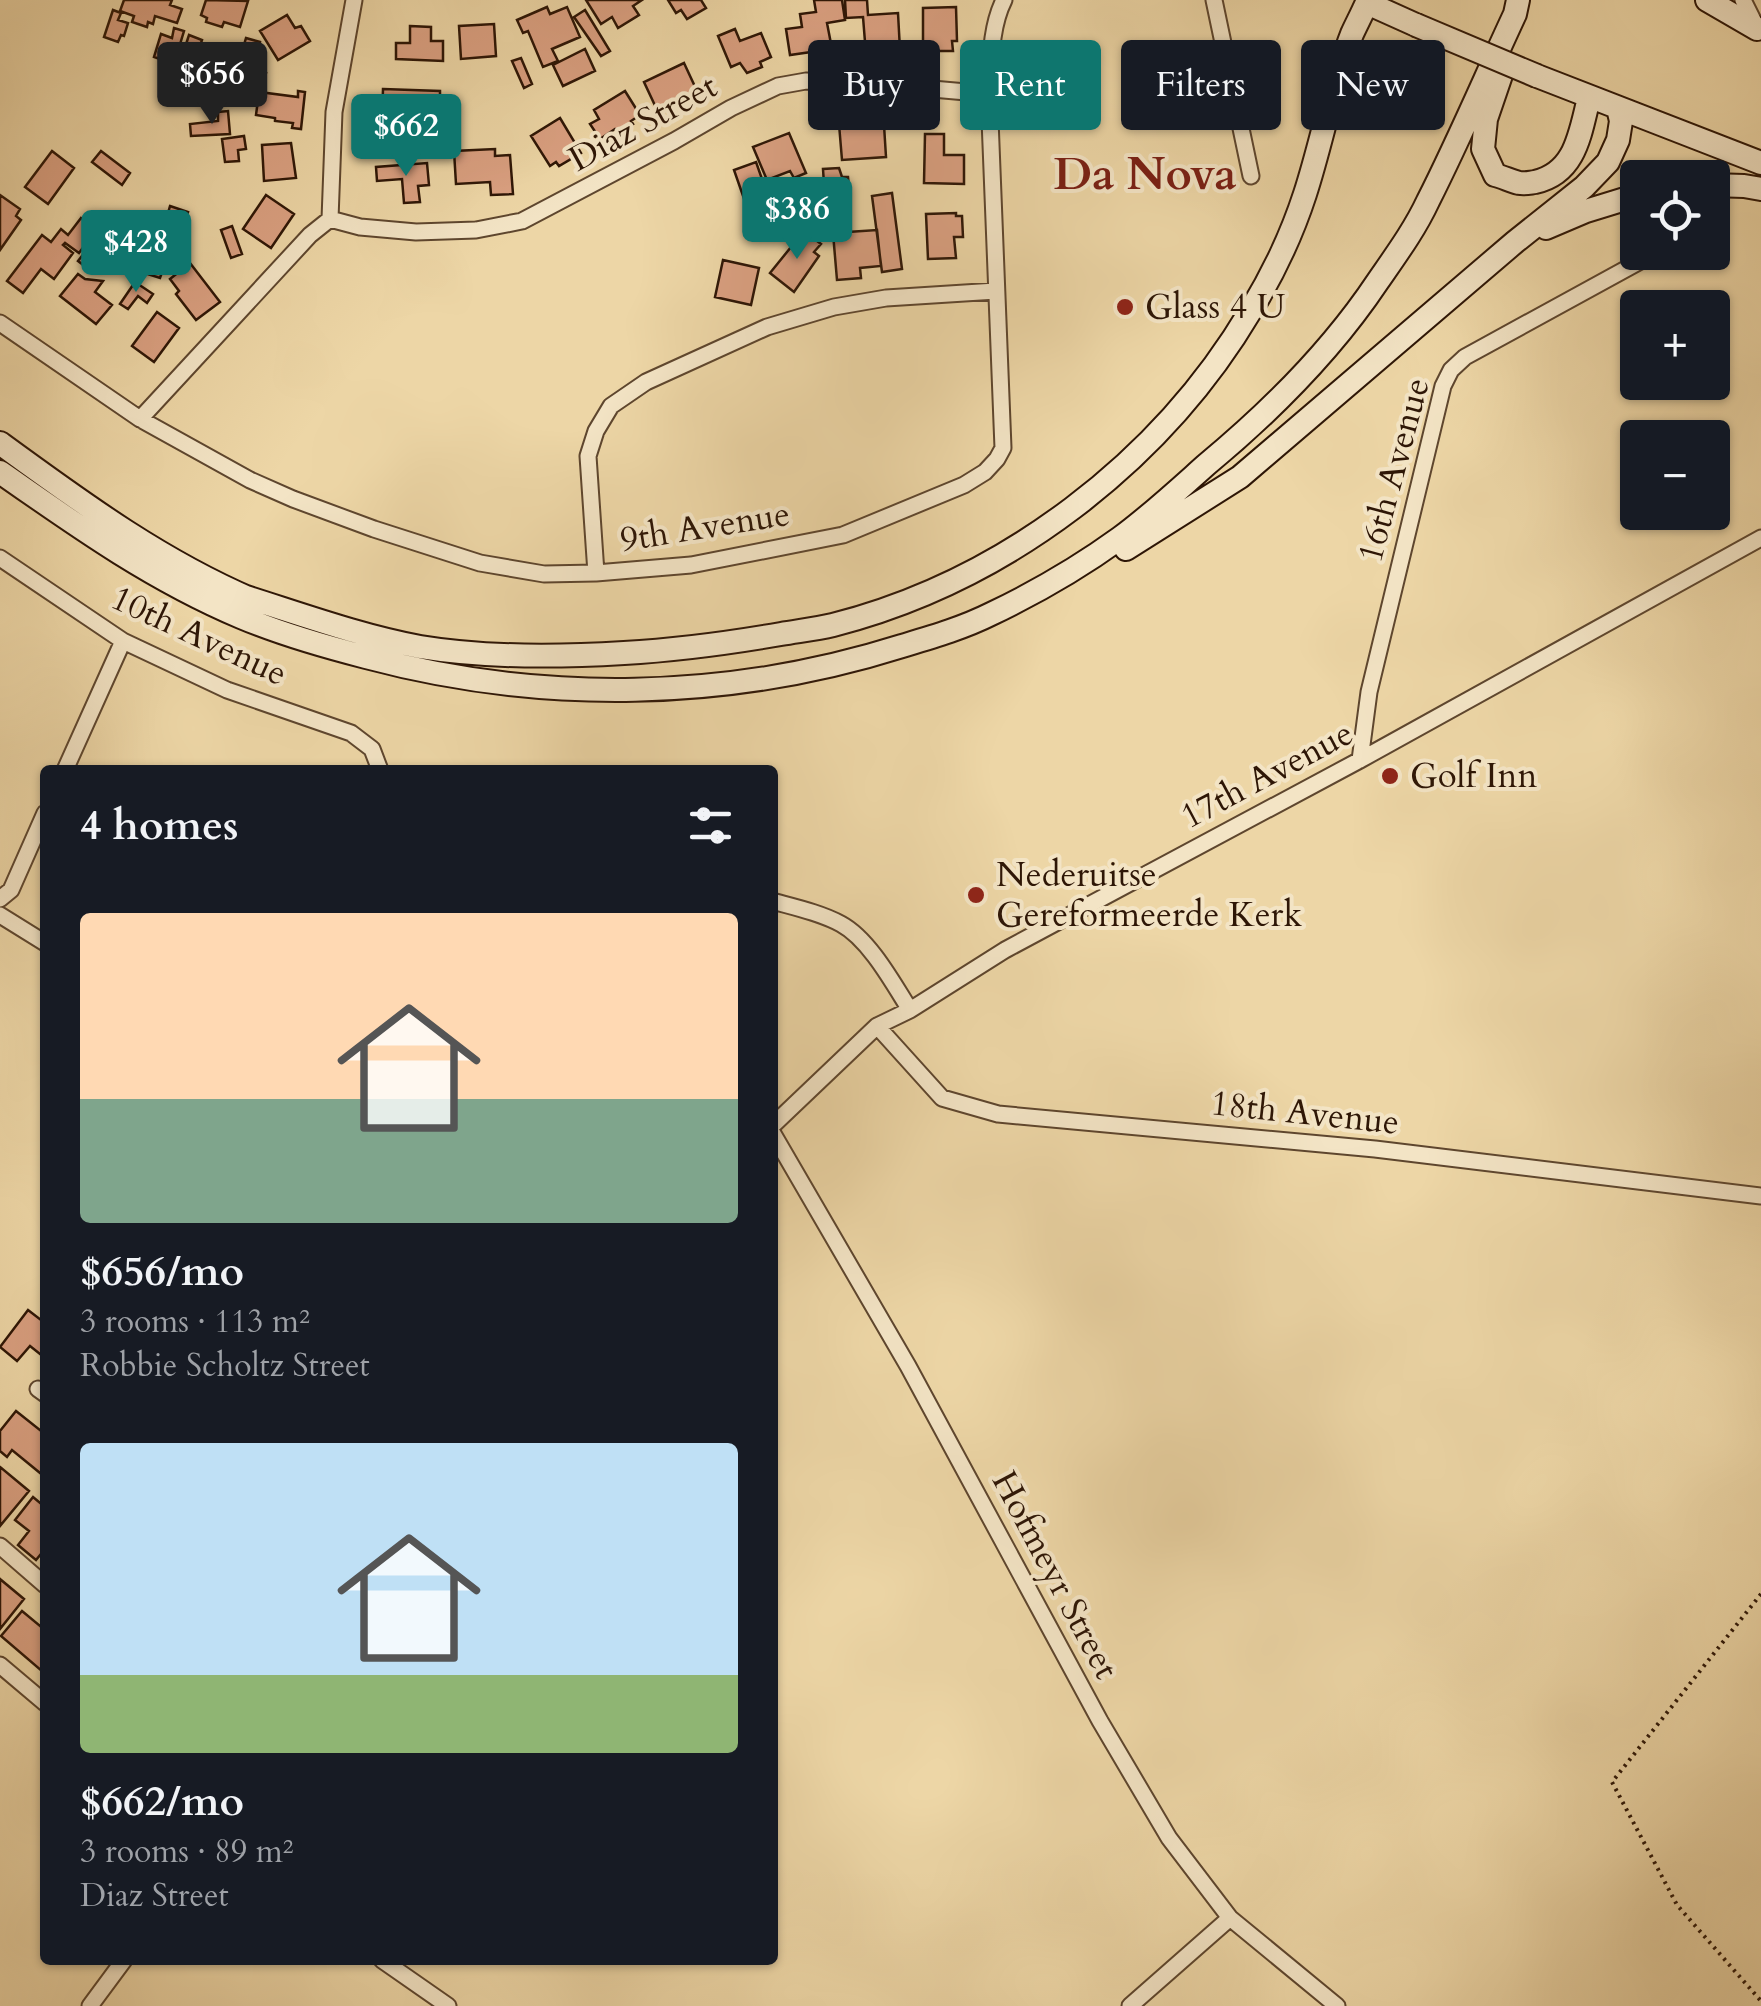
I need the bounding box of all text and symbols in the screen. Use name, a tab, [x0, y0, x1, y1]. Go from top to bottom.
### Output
chip: Buy	[808, 40, 940, 130]
chip: Rent	[960, 40, 1101, 130]
chip: Filters	[1121, 40, 1281, 130]
chip: New	[1301, 40, 1445, 130]
pin: $656	[153, 42, 271, 127]
text: $656	[179, 52, 245, 96]
street label: Diaz Street	[560, 63, 726, 183]
pin: $662	[347, 94, 465, 179]
text: $662	[373, 104, 439, 148]
district label: Da Nova	[1054, 144, 1236, 205]
map controls	[1620, 160, 1730, 530]
button: locate	[1620, 160, 1730, 270]
pin: $386	[738, 177, 856, 262]
text: $386	[764, 187, 830, 231]
pin: $428	[77, 210, 195, 295]
text: $428	[103, 220, 169, 264]
place label: Glass 4 U	[1145, 283, 1286, 331]
button: +	[1620, 290, 1730, 400]
marker: Glass 4 U	[1114, 296, 1136, 318]
street label: 16th Avenue	[1346, 373, 1442, 567]
button: −	[1620, 420, 1730, 530]
street label: 9th Avenue	[617, 490, 793, 564]
street label: 10th Avenue	[103, 574, 295, 698]
street label: 17th Avenue	[1172, 709, 1362, 841]
place label: Golf Inn	[1410, 752, 1537, 800]
marker: Golf Inn	[1379, 765, 1401, 787]
text: 4 homes	[80, 797, 238, 854]
icon: filters	[683, 798, 738, 853]
place label: Nederuitse Gereformeerde Kerk	[996, 851, 1302, 939]
marker: Nederuitse Gereformeerde Kerk	[965, 884, 987, 906]
icon: home	[319, 978, 499, 1158]
street label: 18th Avenue	[1209, 1079, 1401, 1147]
text: $656/mo	[80, 1243, 244, 1300]
text: 3 rooms · 113 m²	[80, 1300, 310, 1344]
text: Robbie Scholtz Street	[80, 1344, 370, 1388]
street label: Hofmeyr Street	[980, 1463, 1130, 1687]
icon: home	[319, 1508, 499, 1688]
text: $662/mo	[80, 1773, 244, 1830]
text: 3 rooms · 89 m²	[80, 1830, 293, 1874]
text: Diaz Street	[80, 1874, 229, 1918]

